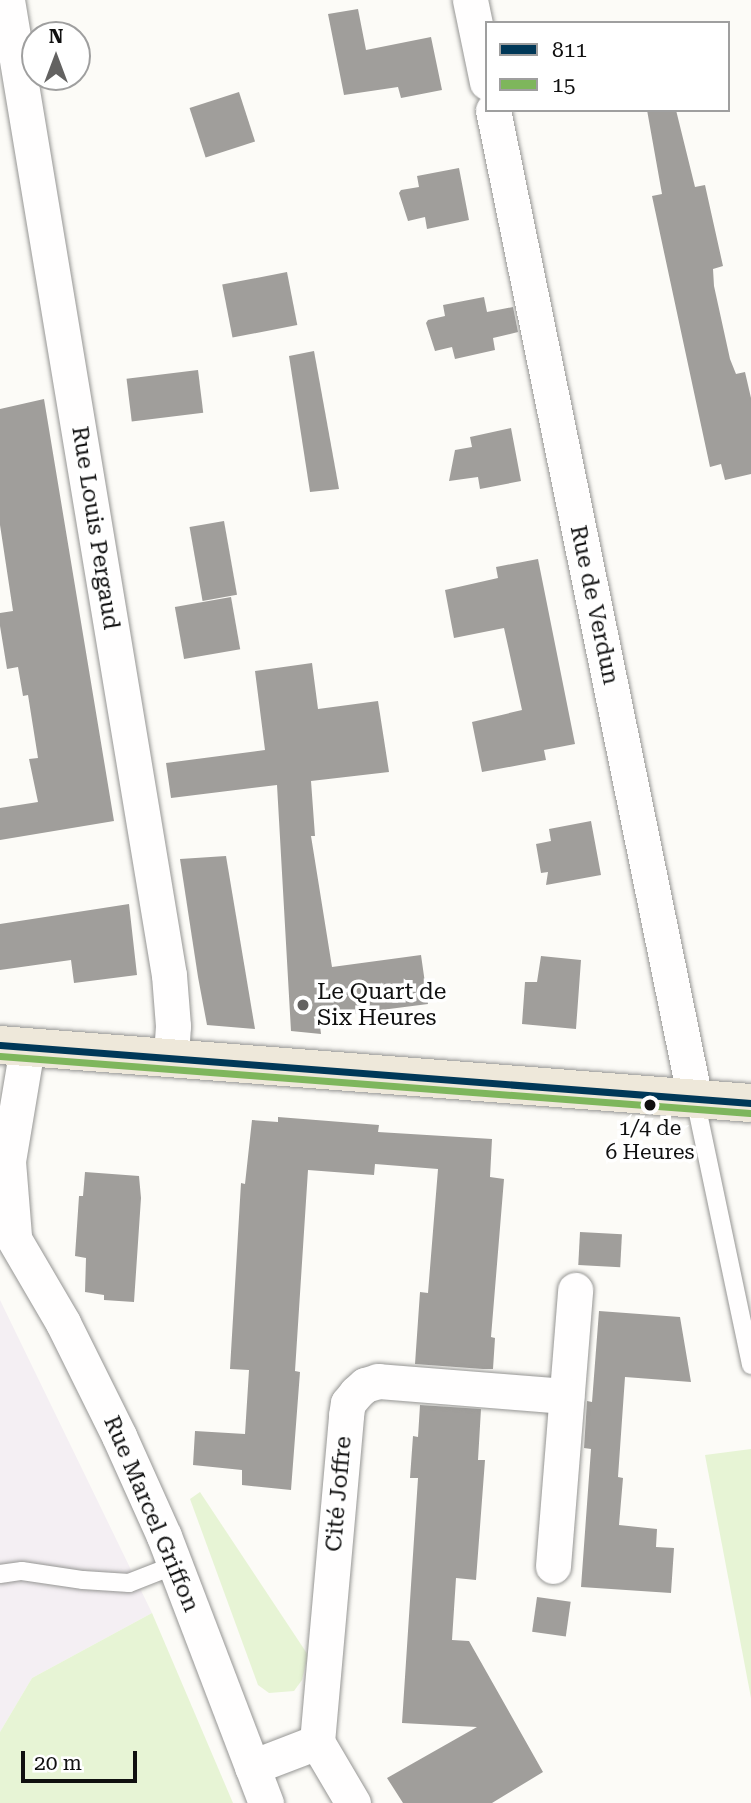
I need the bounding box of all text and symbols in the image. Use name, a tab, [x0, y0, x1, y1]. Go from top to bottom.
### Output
north arrow	[21, 21, 91, 91]
legend	[485, 21, 730, 112]
text: N	[49, 25, 63, 48]
text: 811	[552, 38, 587, 62]
text: 15	[552, 73, 576, 97]
street label: Rue Louis Pergaud	[65, 424, 125, 632]
street label: Rue de Verdun	[564, 523, 624, 687]
place label: Le Quart de Six Heures	[317, 978, 446, 1032]
marker: Le Quart de Six Heures	[295, 997, 311, 1013]
marker: 1/4 de 6 Heures	[643, 1098, 657, 1112]
place label: 1/4 de 6 Heures	[606, 1115, 694, 1165]
street label: Rue Marcel Griffon	[97, 1412, 205, 1616]
street label: Cité Joffre	[320, 1435, 358, 1553]
scale bar	[24, 1736, 140, 1780]
text: 20 m	[34, 1751, 82, 1775]

